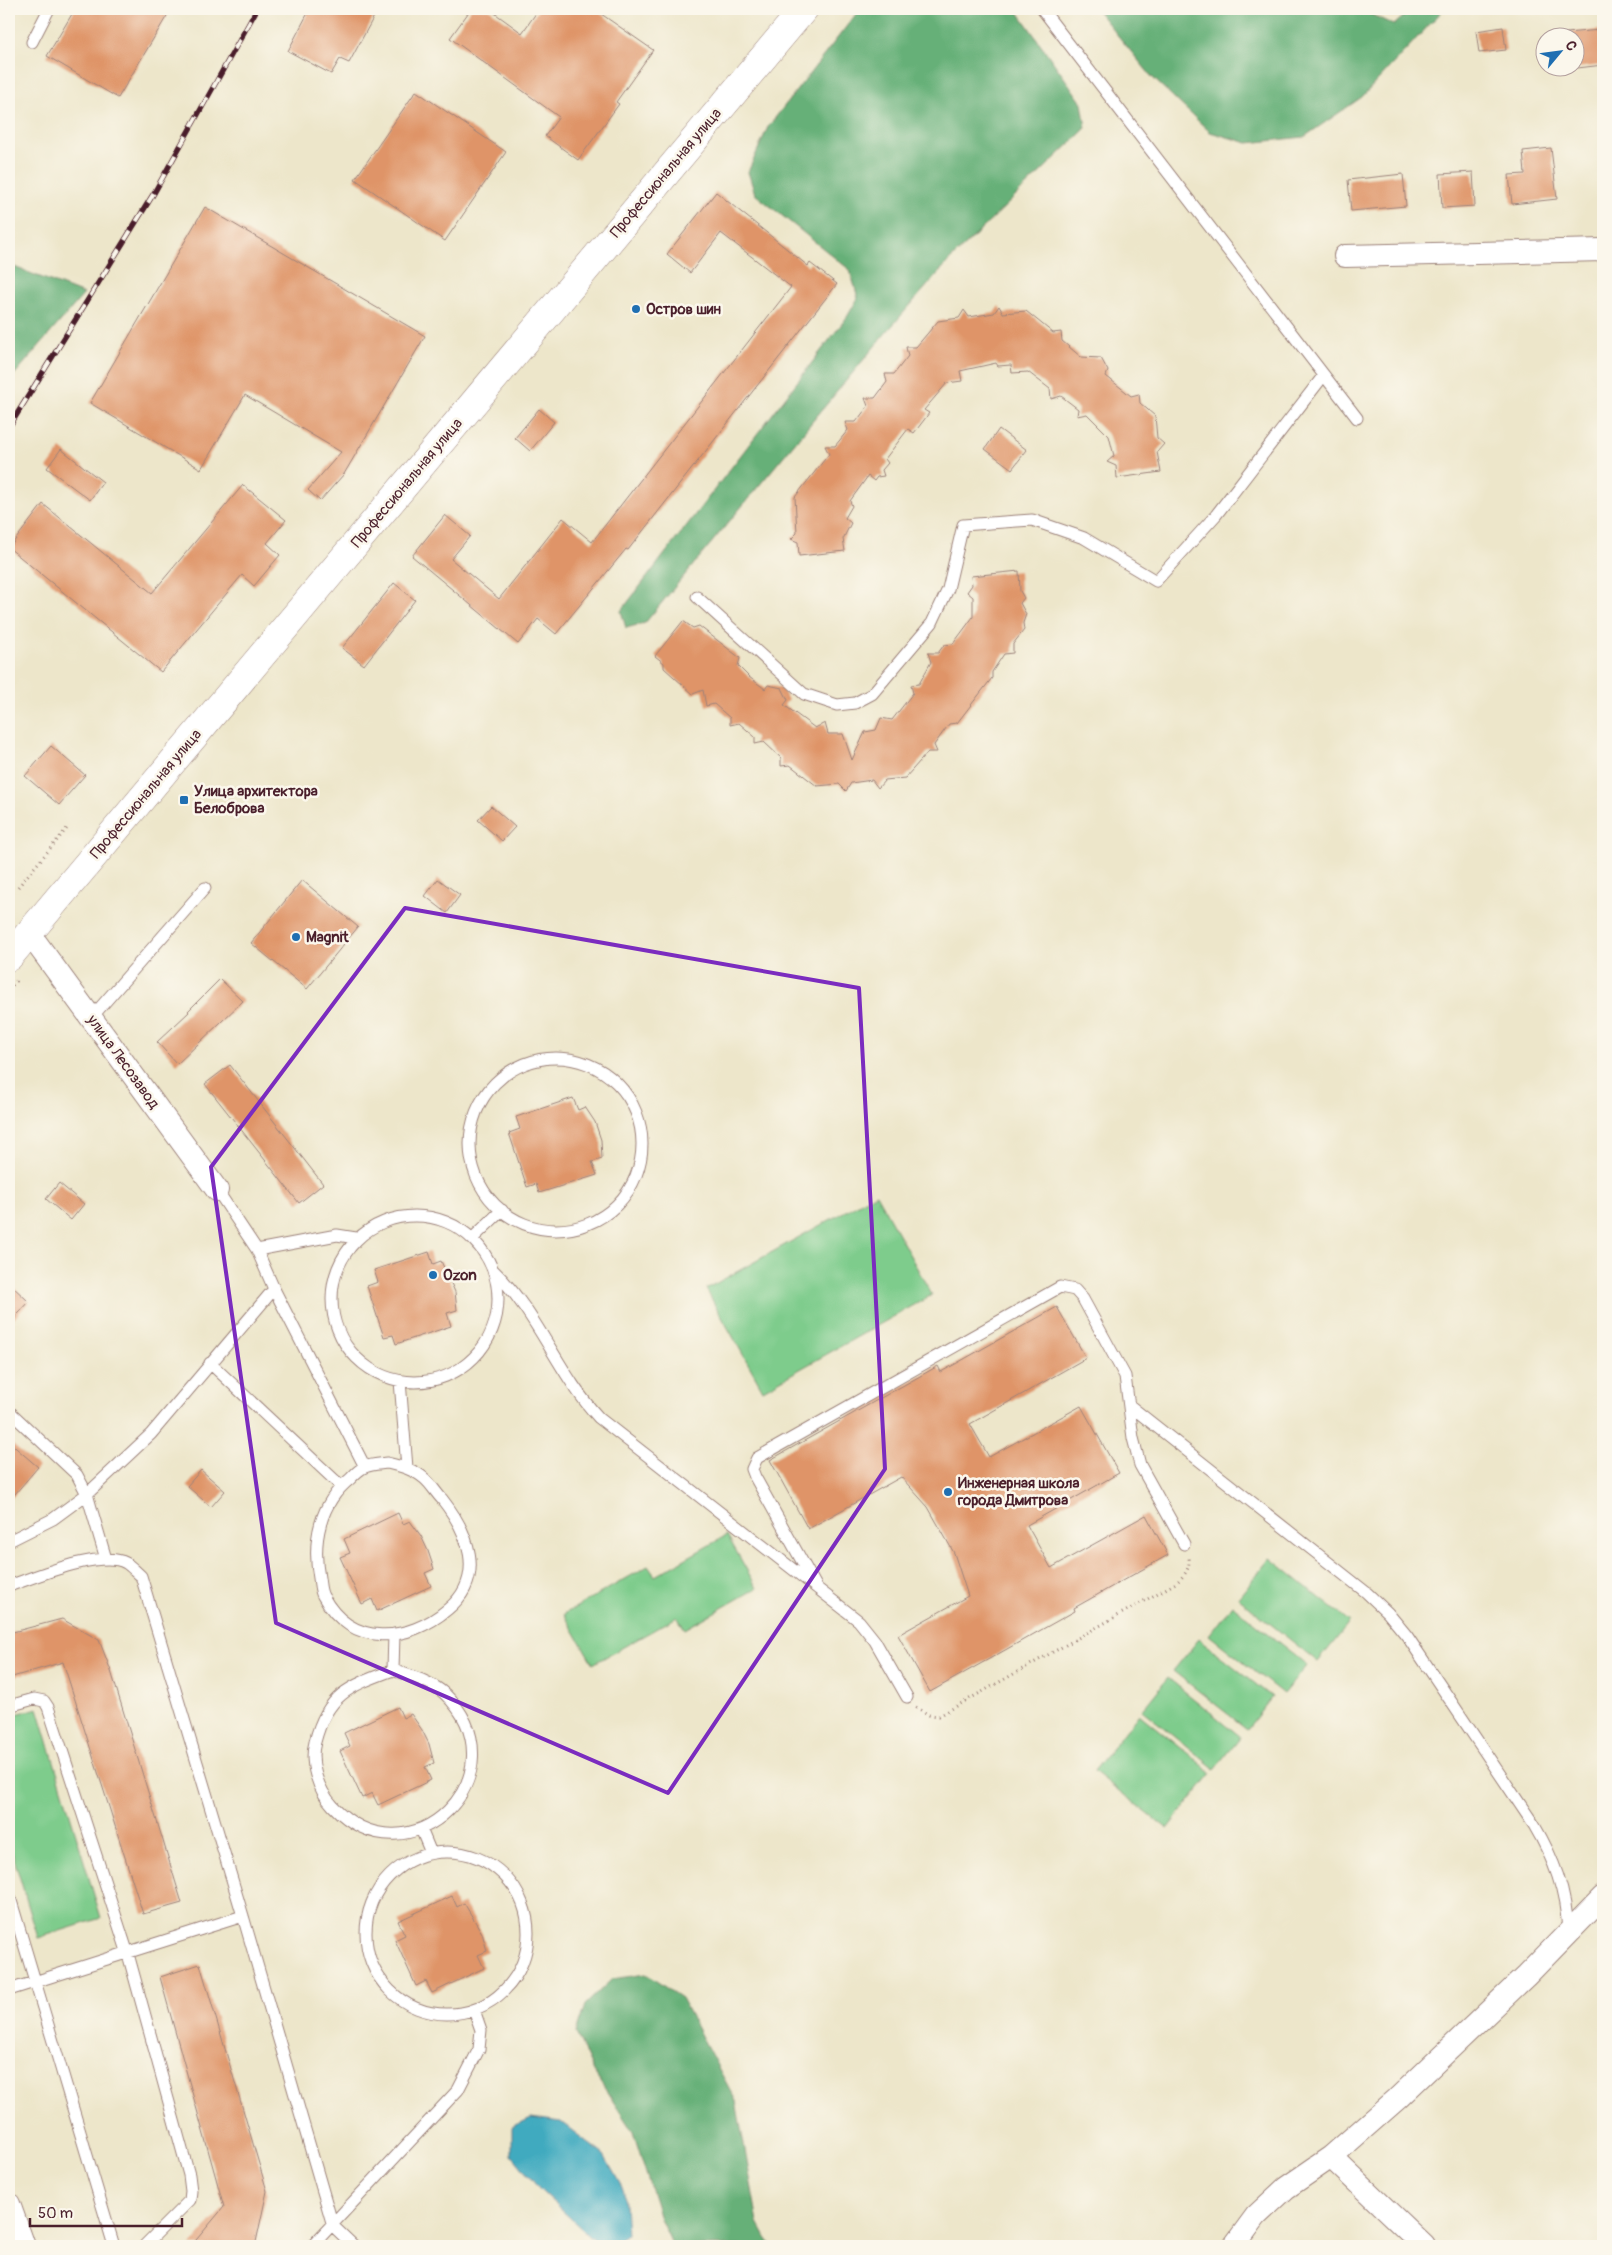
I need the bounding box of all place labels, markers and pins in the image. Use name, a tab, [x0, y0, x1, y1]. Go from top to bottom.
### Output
place label: Остров шин	[646, 300, 721, 319]
marker: Остров шин	[630, 303, 642, 315]
place label: Улица архитектора Белоброва	[194, 782, 318, 818]
marker: Улица архитектора Белоброва	[178, 794, 190, 806]
place label: Magnit	[306, 928, 349, 947]
marker: Magnit	[290, 931, 302, 943]
place label: Ozon	[443, 1266, 477, 1285]
marker: Ozon	[427, 1269, 439, 1281]
place label: Инженерная школа города Дмитрова	[957, 1474, 1080, 1510]
marker: Инженерная школа города Дмитрова	[942, 1486, 954, 1498]

